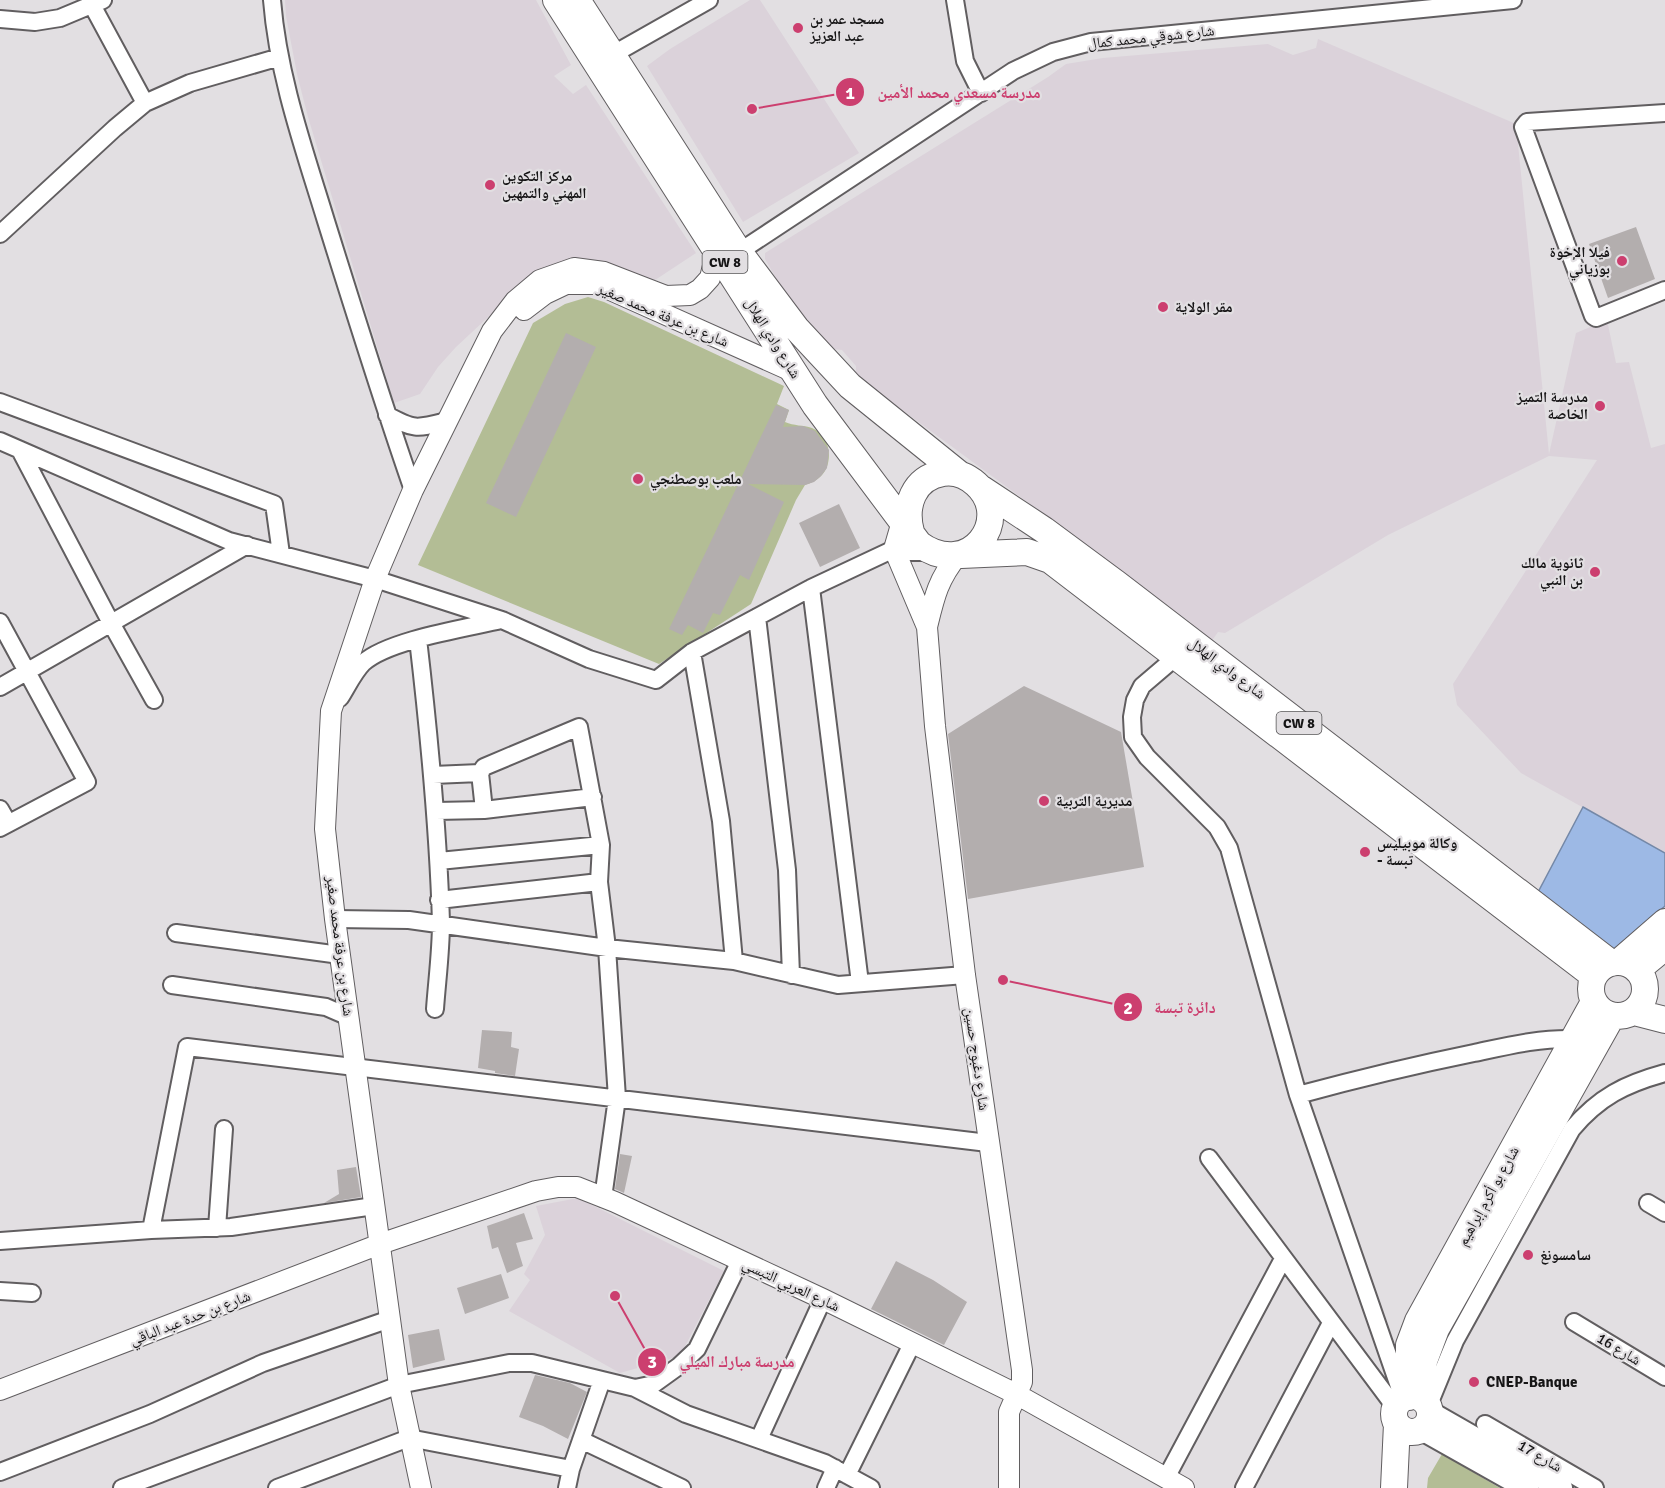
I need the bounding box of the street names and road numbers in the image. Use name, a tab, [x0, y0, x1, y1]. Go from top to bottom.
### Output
street label: شارع شوقي محمد كمال	[1087, 21, 1216, 55]
road number: CW 8	[702, 251, 748, 273]
street label: شارع بن عرفة محمد صغير	[593, 279, 731, 352]
street label: شارع وادي الهلال	[739, 294, 805, 383]
street label: شارع وادي الهلال	[1183, 633, 1269, 705]
road number: CW 8	[1276, 712, 1322, 734]
street label: شارع بن عرفة محمد صغير	[321, 874, 358, 1017]
street label: شارع دغبوج حسين	[960, 1006, 993, 1112]
street label: شارع بو أكرم إبراهيم	[1453, 1143, 1524, 1249]
street label: شارع العربي التبسي	[738, 1255, 843, 1318]
street label: شارع بن حدة عبد الباقي	[127, 1287, 254, 1352]
street label: شارع 16	[1593, 1329, 1644, 1370]
street label: شارع 17	[1514, 1436, 1565, 1477]

